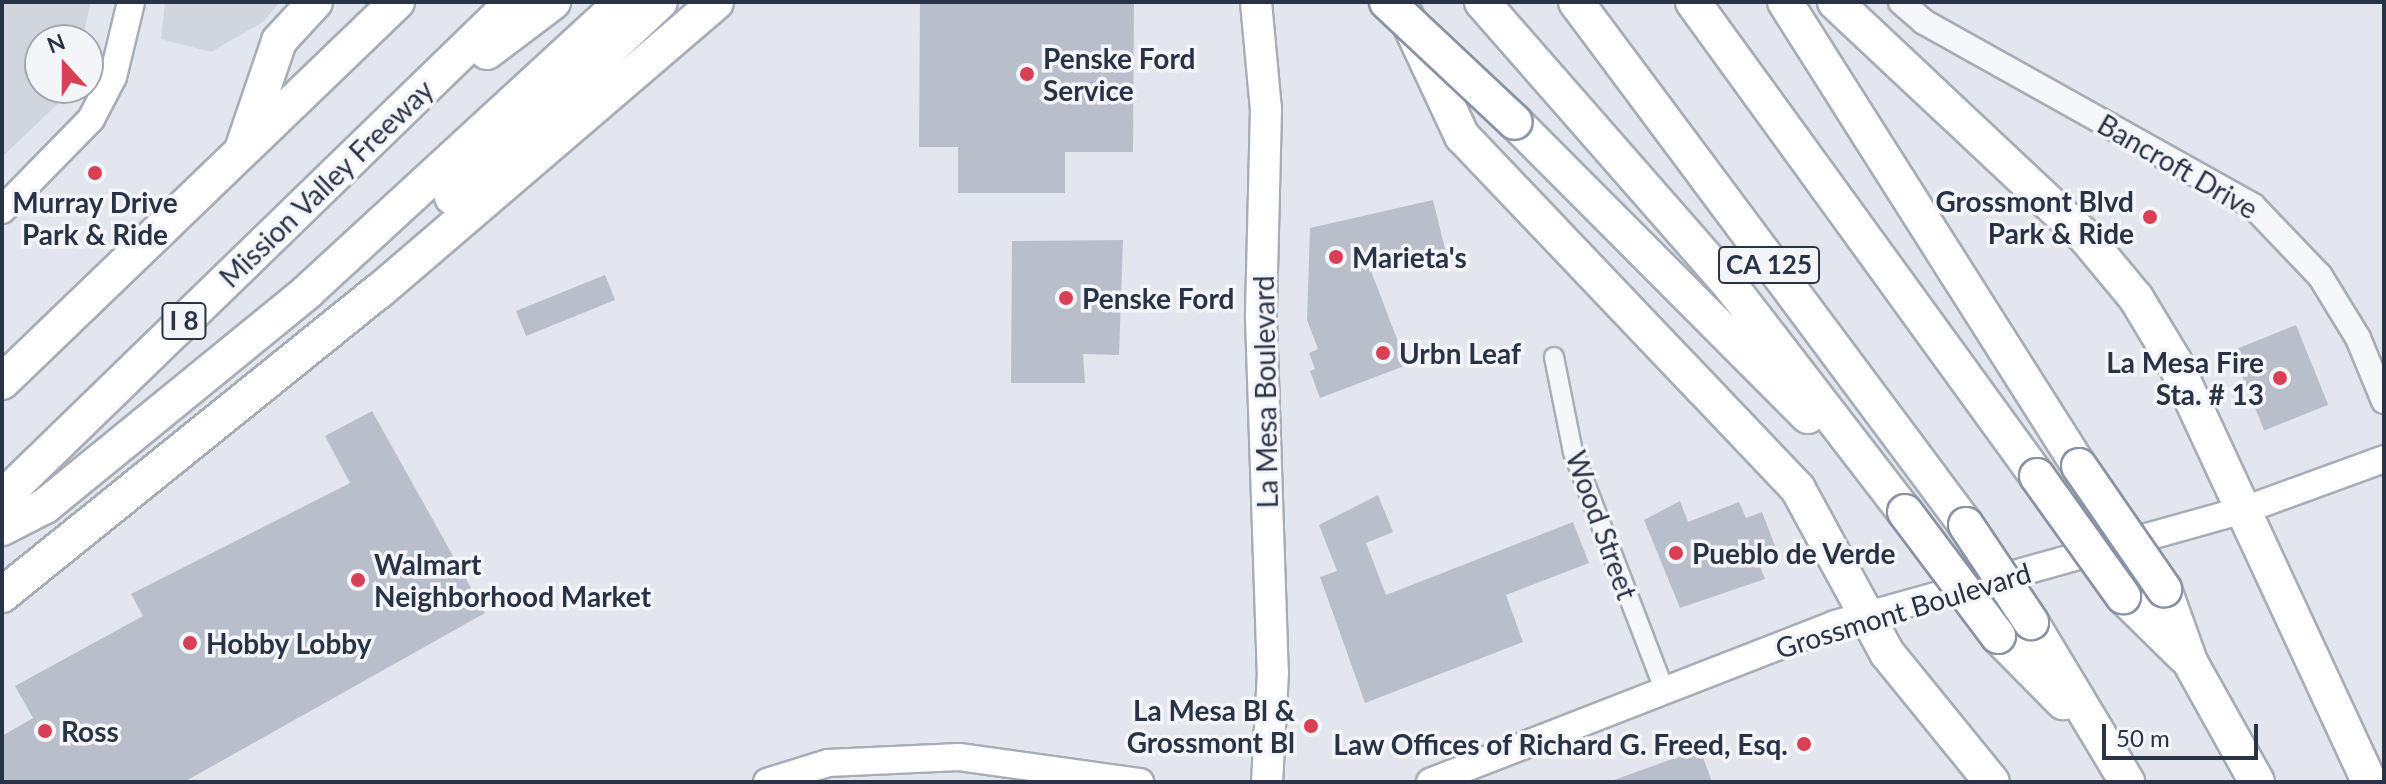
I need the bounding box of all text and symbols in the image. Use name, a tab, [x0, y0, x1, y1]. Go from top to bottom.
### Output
north arrow	[24, 24, 104, 104]
text: N	[43, 27, 69, 59]
place label: Penske Ford Service	[1043, 41, 1195, 107]
marker: Penske Ford Service	[1018, 65, 1036, 83]
street label: Mission Valley Freeway	[212, 72, 440, 294]
street label: Bancroft Drive	[2092, 107, 2264, 225]
marker: Murray Drive Park & Ride	[86, 164, 104, 182]
place label: Grossmont Blvd Park & Ride	[1935, 184, 2134, 250]
place label: Murray Drive Park & Ride	[12, 185, 178, 251]
marker: Grossmont Blvd Park & Ride	[2141, 208, 2159, 226]
place label: Marieta's	[1352, 240, 1467, 274]
road number: CA 125	[1717, 243, 1821, 287]
marker: Marieta's	[1327, 248, 1345, 266]
street label: La Mesa Boulevard	[1246, 275, 1284, 509]
place label: Penske Ford	[1082, 281, 1234, 315]
marker: Penske Ford	[1057, 289, 1075, 307]
road number: I 8	[160, 299, 208, 343]
place label: Urbn Leaf	[1399, 336, 1521, 370]
marker: Urbn Leaf	[1374, 344, 1392, 362]
place label: La Mesa Fire Sta. # 13	[2106, 345, 2264, 411]
marker: La Mesa Fire Sta. # 13	[2271, 369, 2289, 387]
street label: Wood Street	[1560, 446, 1644, 604]
place label: Pueblo de Verde	[1692, 536, 1896, 570]
marker: Pueblo de Verde	[1667, 544, 1685, 562]
place label: Walmart Neighborhood Market	[374, 547, 651, 613]
street label: Grossmont Boulevard	[1771, 555, 2035, 665]
marker: Walmart Neighborhood Market	[349, 571, 367, 589]
place label: Hobby Lobby	[206, 626, 372, 660]
marker: Hobby Lobby	[181, 634, 199, 652]
place label: La Mesa Bl & Grossmont Bl	[1127, 693, 1295, 759]
scale bar	[2106, 708, 2262, 758]
place label: Ross	[61, 714, 119, 748]
marker: La Mesa Bl & Grossmont Bl	[1302, 717, 1320, 735]
marker: Ross	[36, 722, 54, 740]
text: 50 m	[2116, 723, 2170, 752]
place label: Law Offices of Richard G. Freed, Esq.	[1332, 727, 1788, 761]
marker: Law Offices of Richard G. Freed, Esq.	[1795, 735, 1813, 753]

